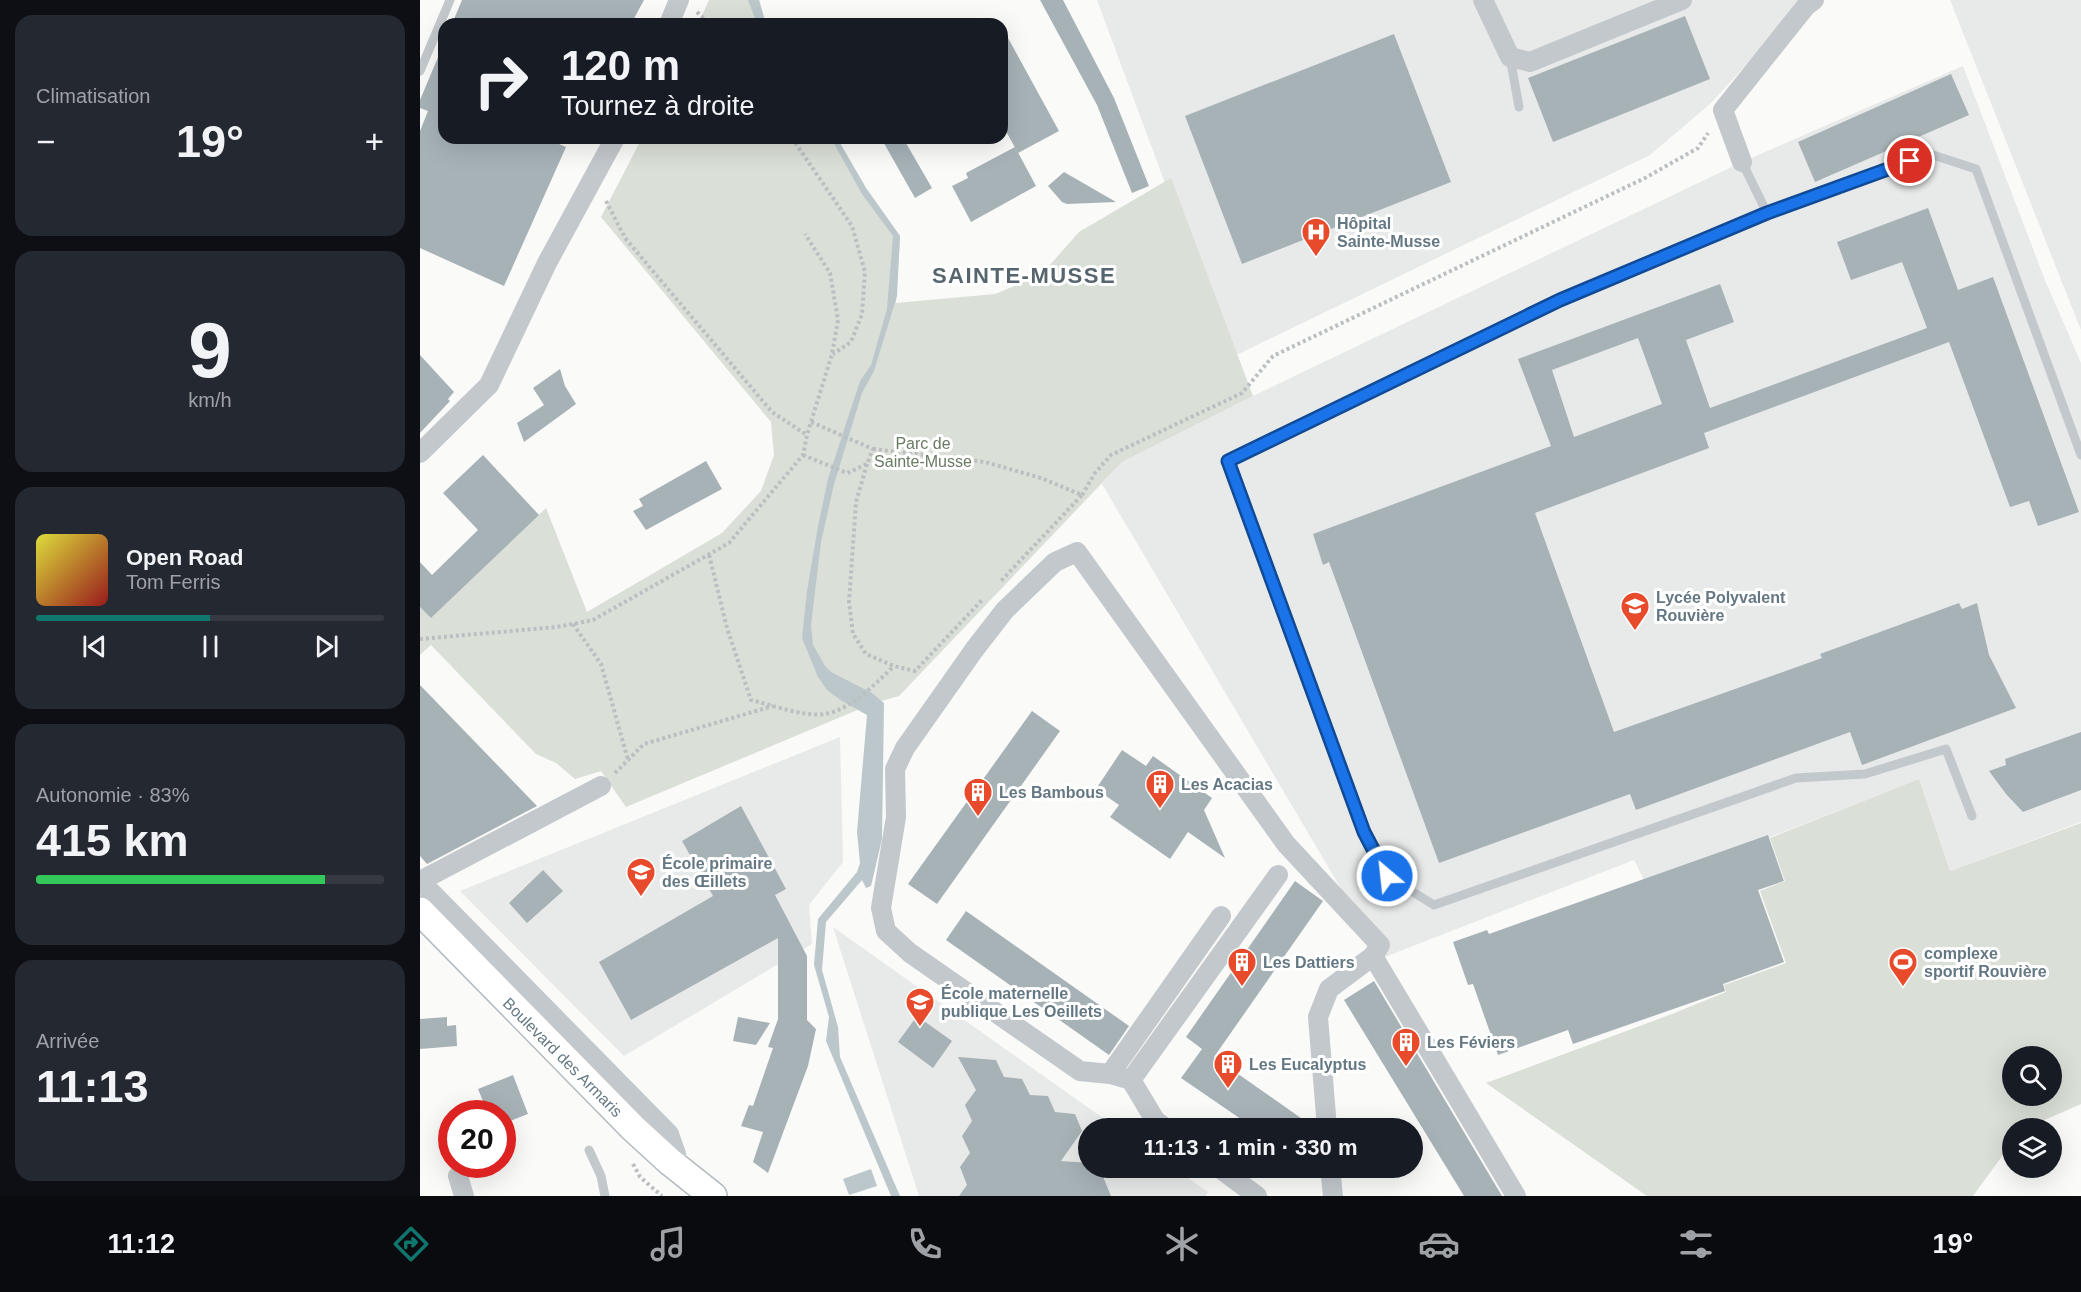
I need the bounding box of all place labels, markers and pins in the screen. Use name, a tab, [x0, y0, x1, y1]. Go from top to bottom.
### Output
pin	[1884, 135, 1935, 186]
place label: Hôpital Sainte-Musse	[1337, 215, 1440, 250]
hospital icon: Hôpital Sainte-Musse	[1300, 216, 1332, 258]
place label: Lycée Polyvalent Rouvière	[1656, 589, 1786, 624]
school or university icon: Lycée Polyvalent Rouvière	[1619, 590, 1651, 632]
building icon: Les Acacias	[1144, 768, 1176, 810]
building icon: Les Bambous	[962, 776, 994, 818]
place label: Les Acacias	[1181, 776, 1273, 793]
place label: Les Bambous	[999, 784, 1104, 801]
place label: École primaire des Œillets	[662, 854, 772, 890]
school or university icon: École primaire des Œillets	[625, 856, 657, 898]
place label: complexe sportif Rouvière	[1924, 945, 2047, 980]
building icon: Les Dattiers	[1226, 946, 1258, 988]
sports icon: complexe sportif Rouvière	[1887, 946, 1919, 988]
place label: Les Dattiers	[1263, 954, 1355, 971]
place label: École maternelle publique Les Oeillets	[941, 984, 1102, 1020]
school or university icon: École maternelle publique Les Oeillets	[904, 986, 936, 1028]
building icon: Les Féviers	[1390, 1026, 1422, 1068]
place label: Les Féviers	[1427, 1034, 1515, 1051]
building icon: Les Eucalyptus	[1212, 1048, 1244, 1090]
place label: Les Eucalyptus	[1249, 1056, 1366, 1073]

